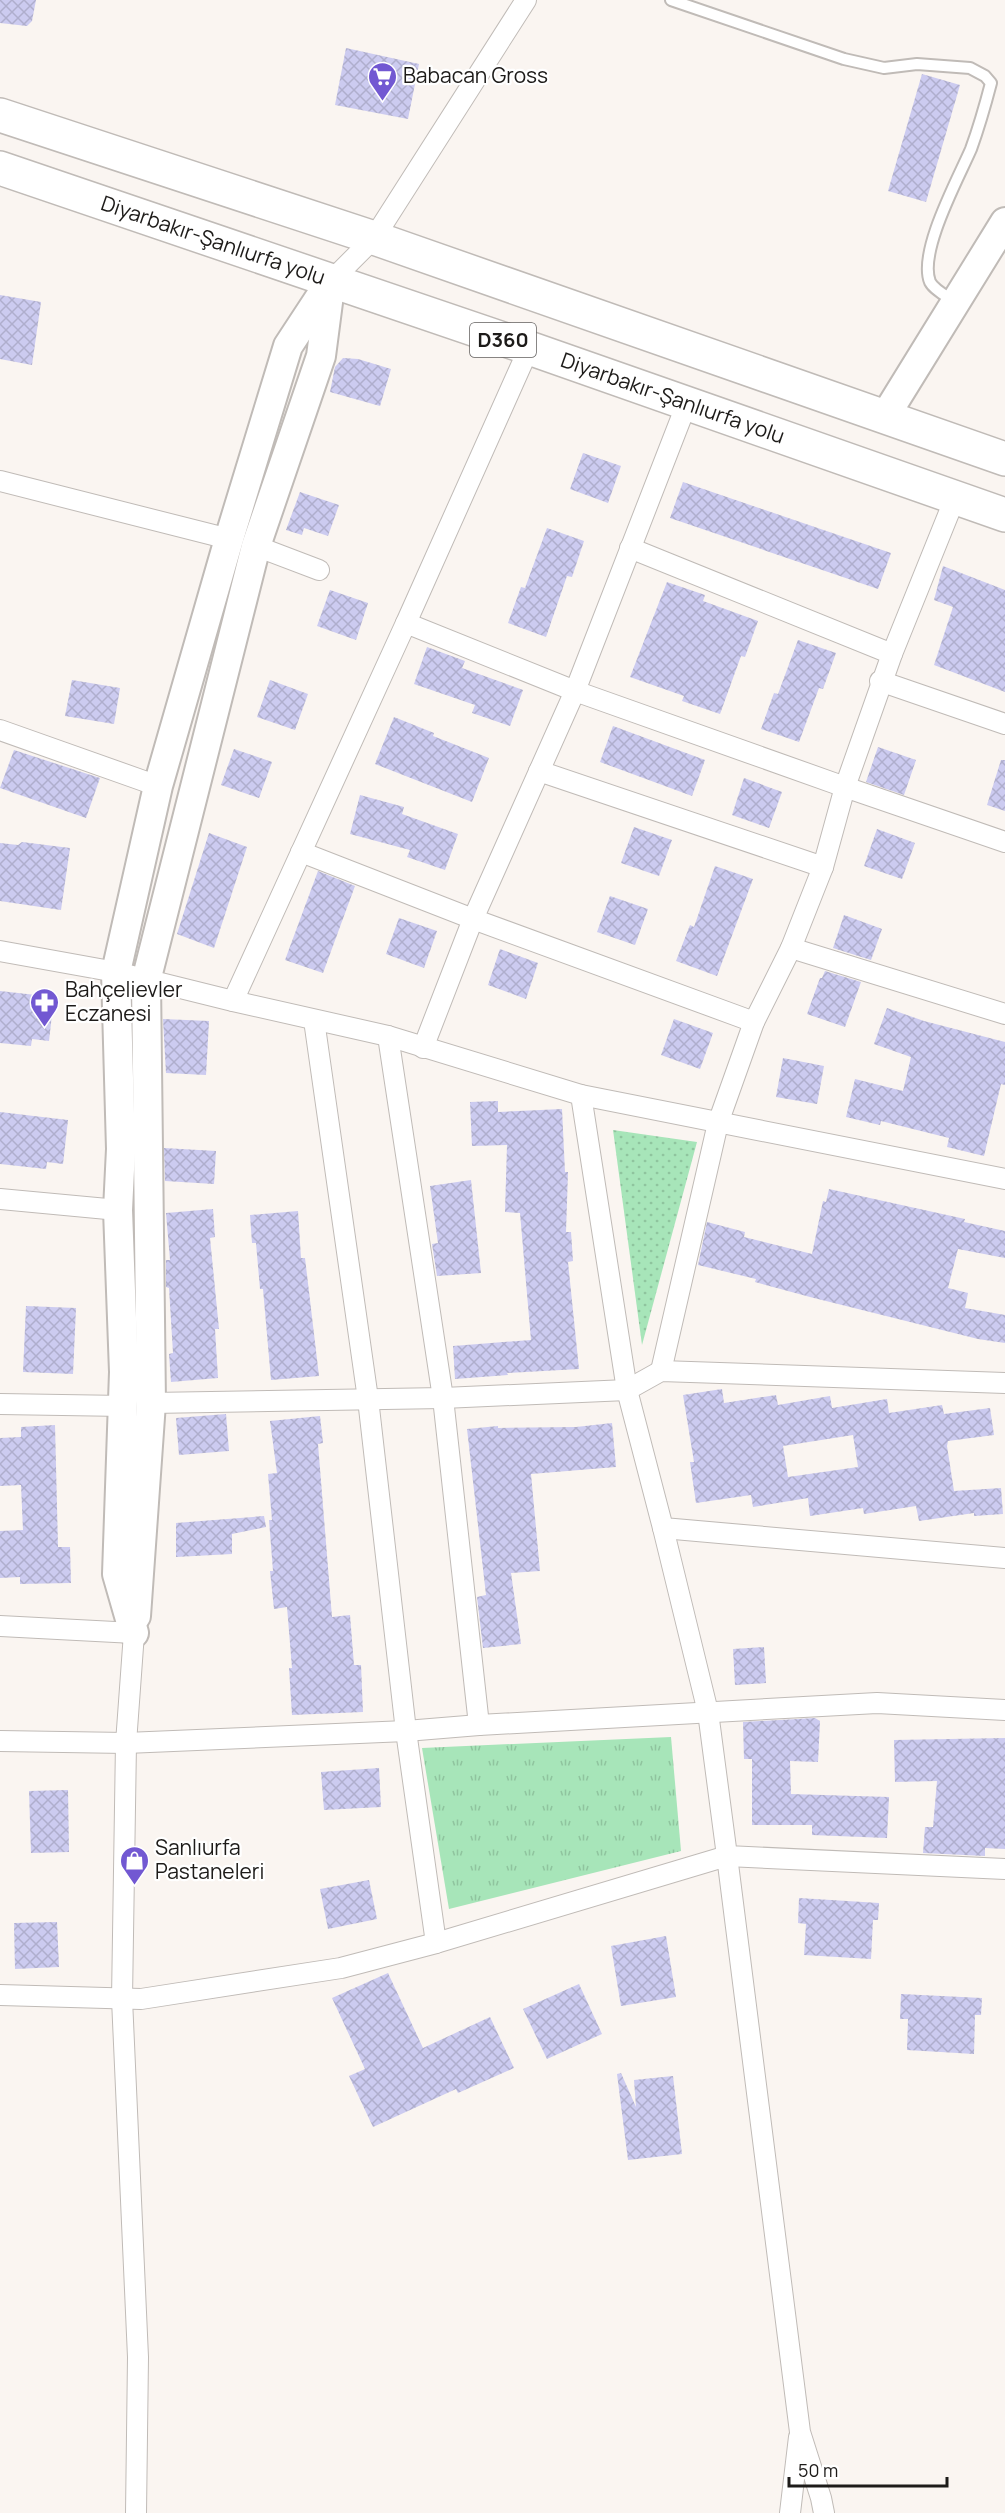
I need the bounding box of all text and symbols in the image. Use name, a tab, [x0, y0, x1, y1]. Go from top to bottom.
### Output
supermarket icon: Babacan Gross	[366, 60, 398, 102]
place label: Babacan Gross	[403, 61, 548, 89]
street label: Diyarbakır-Şanlıurfa yolu	[97, 188, 329, 291]
road number: D360	[470, 323, 536, 357]
street label: Diyarbakır-Şanlıurfa yolu	[557, 345, 789, 450]
place label: Bahçelievler Eczanesi	[65, 975, 183, 1027]
pharmacy icon: Bahçelievler Eczanesi	[28, 986, 60, 1028]
place label: Sanlıurfa Pastaneleri	[155, 1833, 264, 1885]
shop icon: Sanlıurfa Pastaneleri	[118, 1844, 150, 1886]
scale bar	[789, 2450, 946, 2488]
text: 50 m	[798, 2458, 838, 2482]

